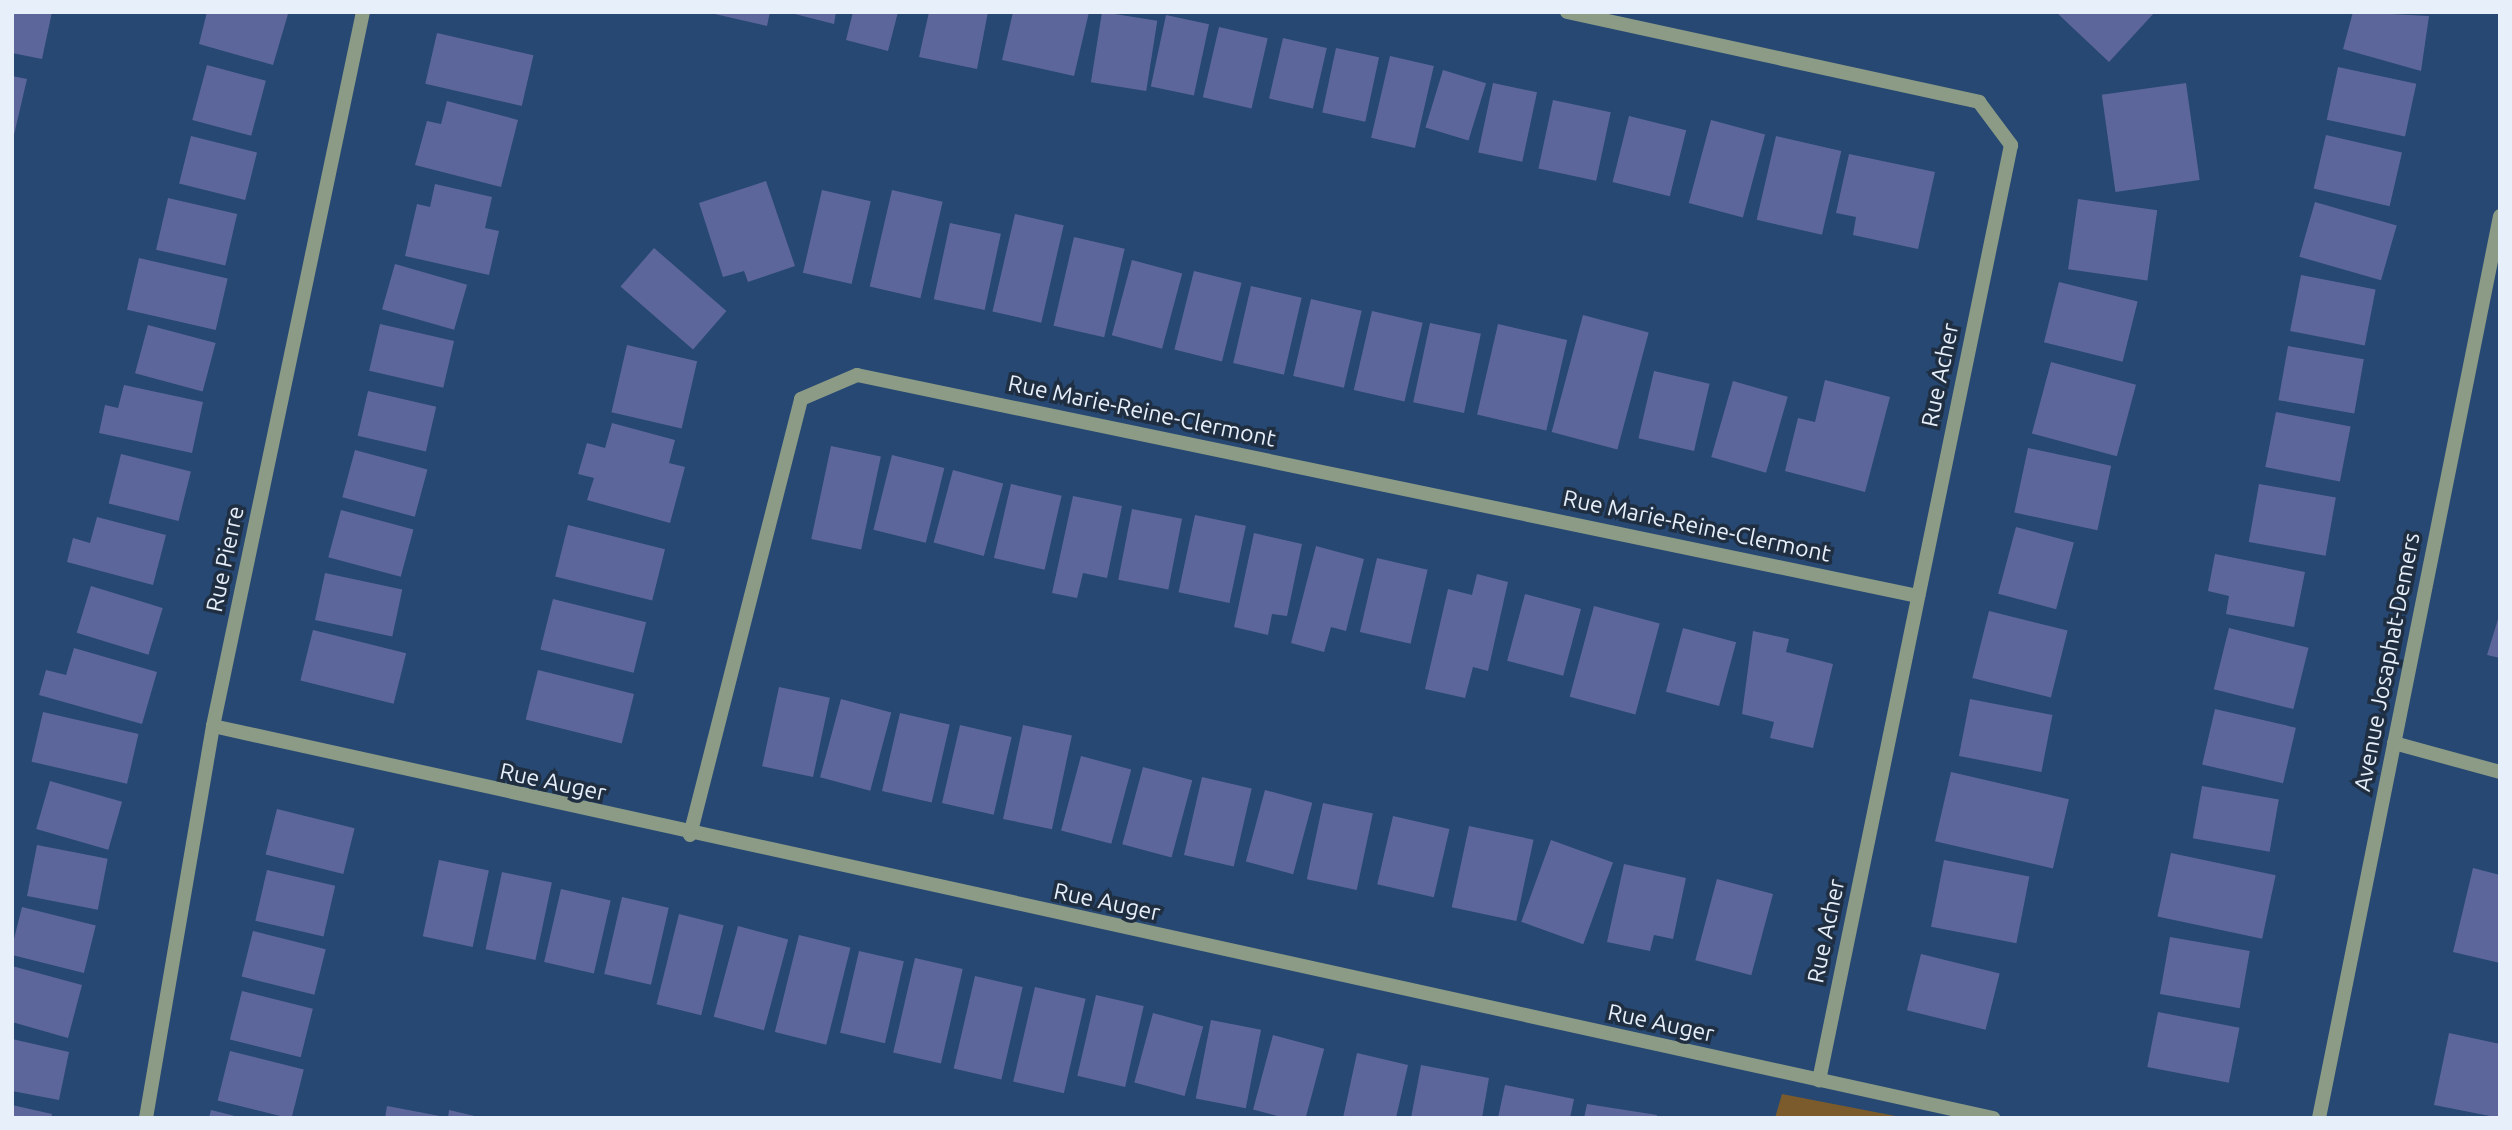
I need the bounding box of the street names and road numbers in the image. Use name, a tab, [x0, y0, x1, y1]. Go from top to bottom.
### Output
street label: Rue Acher	[1916, 320, 1964, 430]
street label: Rue Marie-Reine-Clermont	[1006, 369, 1278, 453]
street label: Rue Marie-Reine-Clermont	[1561, 484, 1833, 568]
street label: Rue Pierre	[200, 504, 250, 614]
street label: Avenue Josaphat-Demers	[2348, 530, 2426, 794]
street label: Rue Auger	[497, 757, 609, 807]
street label: Rue Acher	[1802, 876, 1850, 986]
street label: Rue Auger	[1051, 877, 1163, 927]
street label: Rue Auger	[1605, 998, 1717, 1048]

